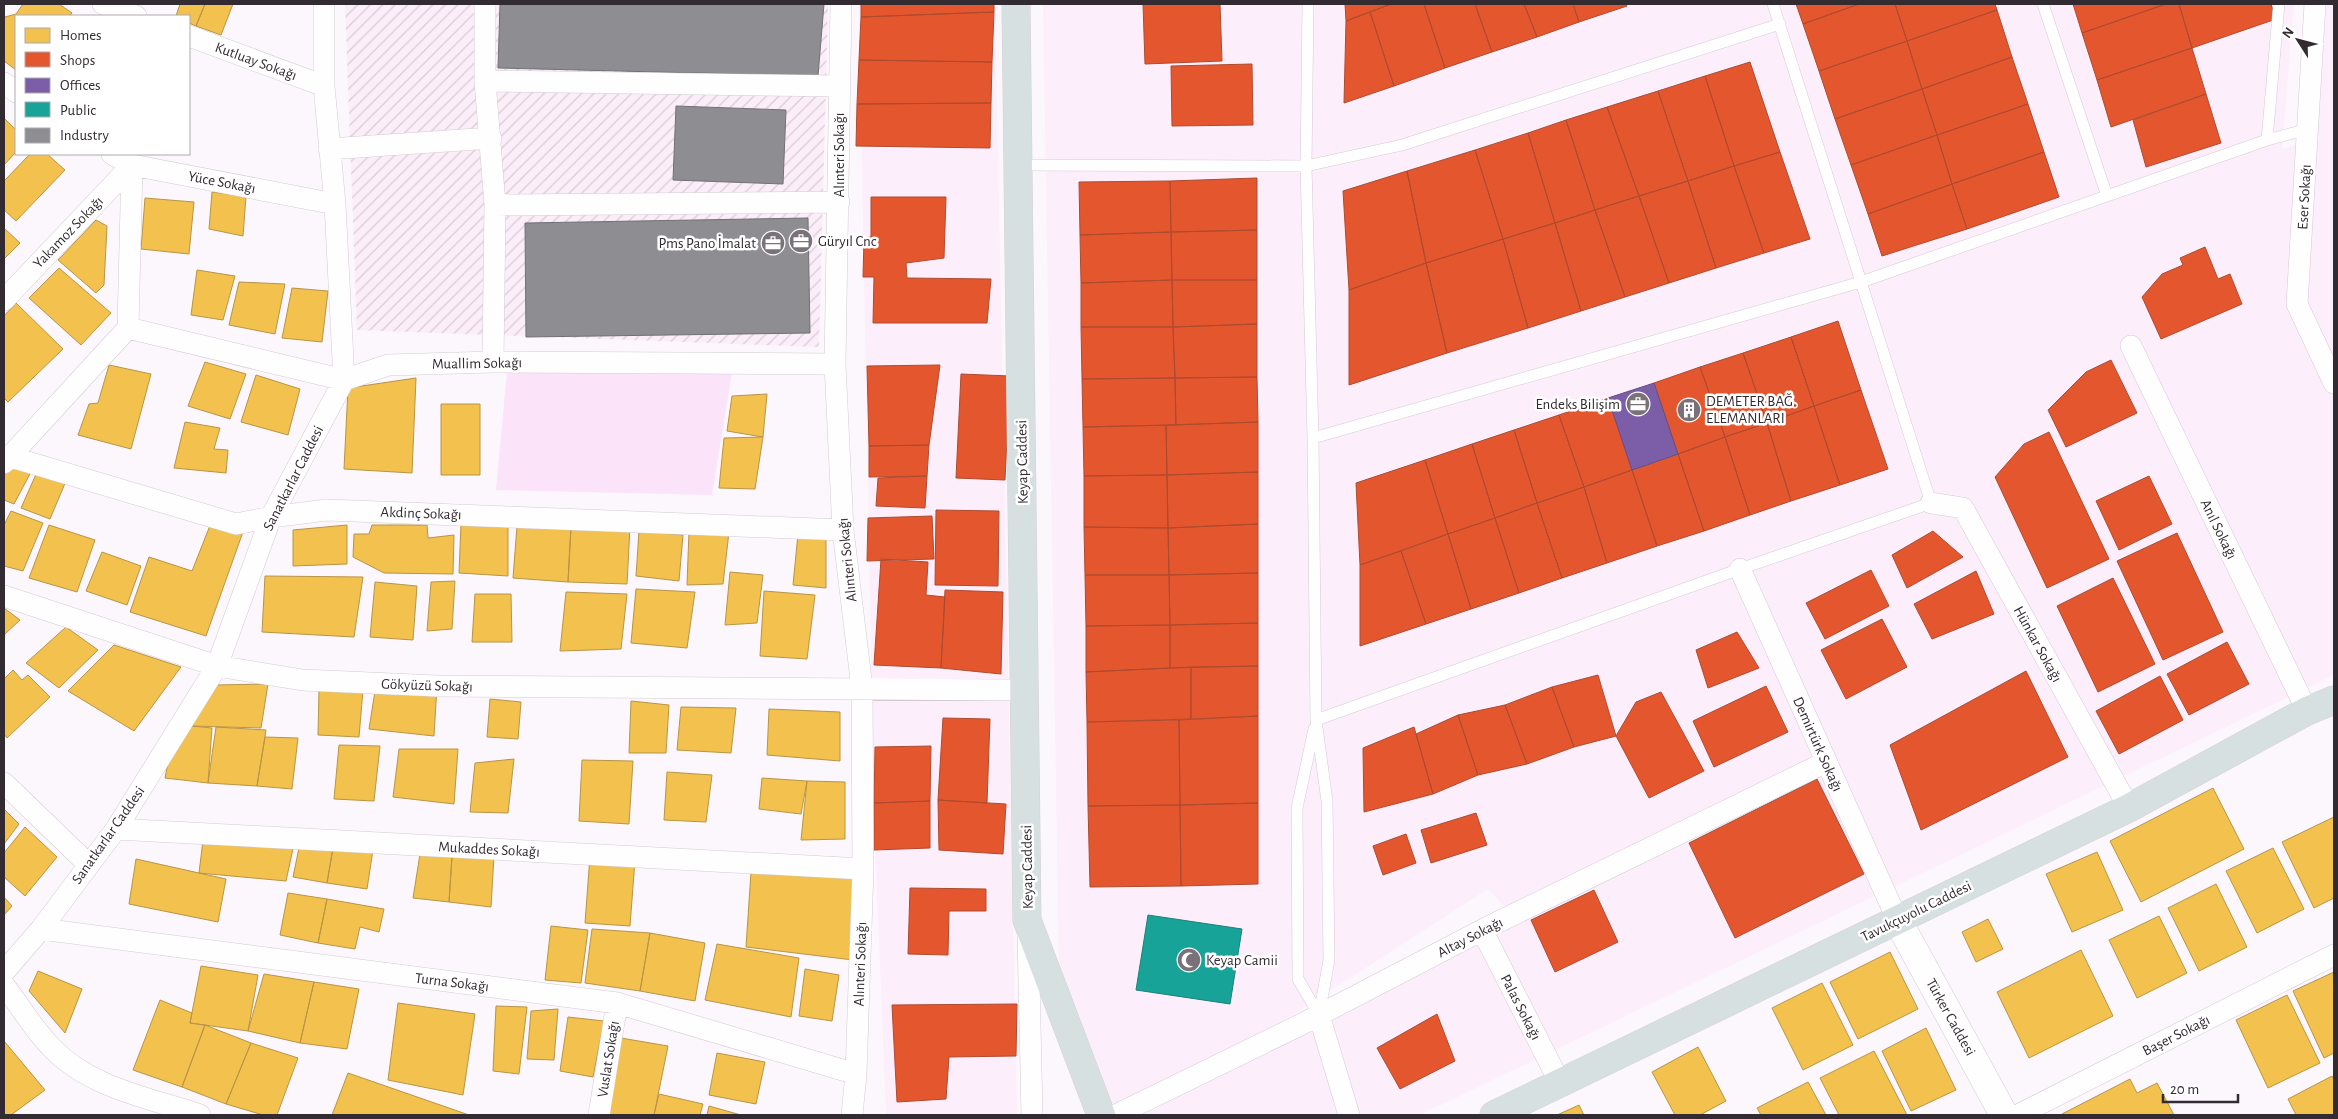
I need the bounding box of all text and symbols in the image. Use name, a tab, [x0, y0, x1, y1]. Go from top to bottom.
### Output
legend	[15, 15, 190, 155]
north arrow	[2273, 15, 2323, 65]
text: N	[2280, 25, 2297, 41]
text: Homes	[60, 28, 102, 43]
street label: Kutluay Sokağı	[213, 40, 299, 83]
text: Shops	[60, 53, 95, 68]
text: Offices	[60, 78, 101, 93]
text: Public	[60, 103, 96, 118]
street label: Alınteri Sokağı	[832, 113, 847, 197]
text: Industry	[60, 128, 109, 143]
street label: Eser Sokağı	[2295, 164, 2314, 230]
street label: Yüce Sokağı	[187, 169, 257, 196]
street label: Yakamoz Sokağı	[30, 193, 106, 271]
office icon: Güryıl Cnc	[788, 228, 814, 254]
office icon: Pms Pano İmalat	[760, 230, 786, 256]
place label: Pms Pano İmalat	[658, 234, 756, 251]
place label: Güryıl Cnc	[818, 234, 877, 249]
street label: Muallim Sokağı	[432, 355, 522, 372]
office icon: Endeks Bilişim	[1625, 391, 1651, 417]
place label: DEMETER BAĞ. ELEMANLARI	[1706, 393, 1796, 426]
place label: Endeks Bilişim	[1535, 397, 1620, 412]
building icon: DEMETER BAĞ. ELEMANLARI	[1676, 397, 1702, 423]
street label: Keyap Caddesi	[1014, 420, 1031, 504]
street label: Sanatkarlar Caddesi	[261, 423, 326, 533]
street label: Anıl Sokağı	[2198, 497, 2239, 562]
street label: Akdinç Sokağı	[380, 505, 462, 522]
street label: Alınteri Sokağı	[836, 517, 859, 603]
street label: Hünkar Sokağı	[2011, 604, 2065, 685]
street label: Gökyüzü Sokağı	[381, 676, 473, 695]
street label: Demirtürk Sokağı	[1790, 695, 1845, 794]
street label: Sanatkarlar Caddesi	[69, 784, 148, 887]
street label: Keyap Caddesi	[1019, 825, 1036, 909]
street label: Mukaddes Sokağı	[438, 839, 540, 860]
street label: Tavukçuyolu Caddesi	[1859, 878, 1974, 945]
street label: Altay Sokağı	[1435, 915, 1505, 960]
street label: Alınteri Sokağı	[852, 921, 869, 1007]
mosque icon: Keyap Camii	[1176, 947, 1202, 973]
place label: Keyap Camii	[1206, 953, 1278, 968]
street label: Turna Sokağı	[414, 971, 490, 994]
street label: Palas Sokağı	[1498, 972, 1543, 1043]
street label: Türker Caddesi	[1923, 976, 1978, 1058]
street label: Başer Sokağı	[2140, 1012, 2212, 1059]
street label: Vuslat Sokağı	[595, 1020, 622, 1098]
scale bar	[2163, 1072, 2238, 1104]
text: 20 m	[2170, 1082, 2199, 1097]

